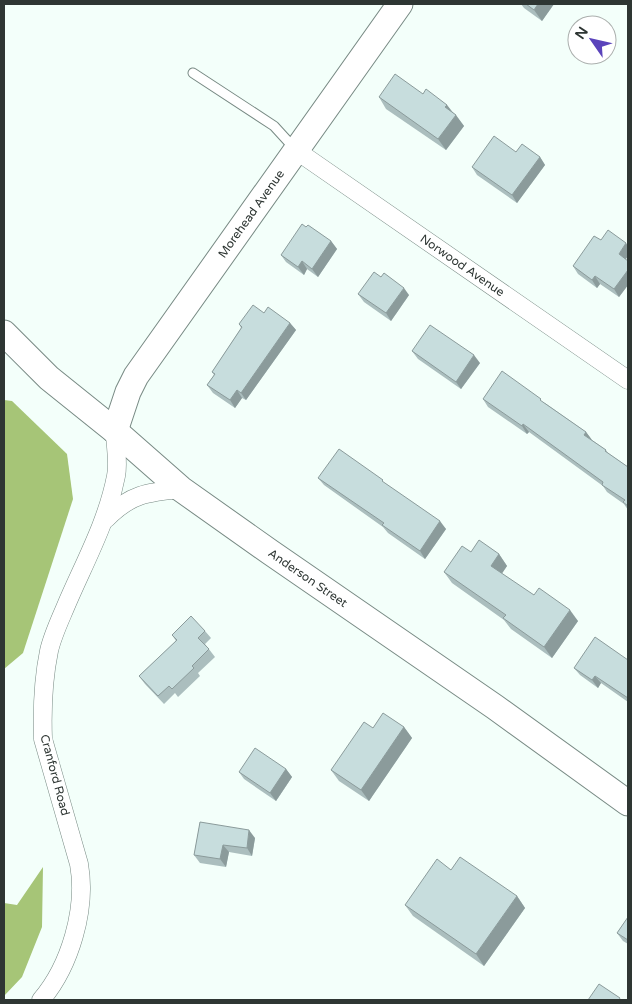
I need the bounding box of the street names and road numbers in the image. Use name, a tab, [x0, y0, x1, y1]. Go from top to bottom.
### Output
street label: Morehead Avenue	[215, 167, 287, 260]
street label: Norwood Avenue	[418, 231, 507, 299]
street label: Anderson Street	[265, 546, 350, 610]
street label: Cranford Road	[37, 733, 73, 817]

